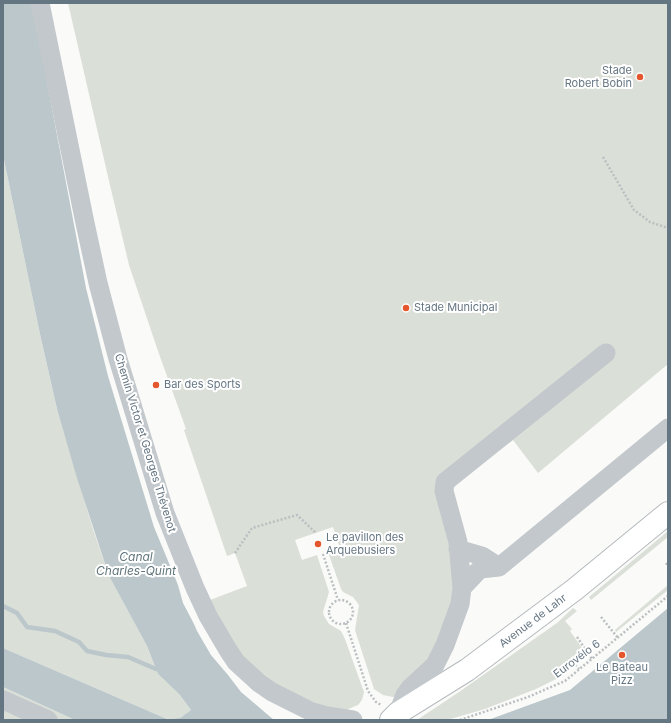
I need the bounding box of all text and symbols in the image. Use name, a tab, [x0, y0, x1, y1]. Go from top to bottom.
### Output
place label: Stade Robert Bobin	[565, 64, 632, 90]
marker: Stade Robert Bobin	[635, 72, 645, 82]
place label: Stade Municipal	[414, 301, 497, 315]
marker: Stade Municipal	[401, 303, 411, 313]
street label: Chemin Victor et Georges Thévenot	[112, 352, 178, 534]
place label: Bar des Sports	[164, 378, 241, 392]
marker: Bar des Sports	[151, 380, 161, 390]
place label: Le pavillon des Arquebusiers	[326, 531, 404, 557]
marker: Le pavillon des Arquebusiers	[313, 539, 323, 549]
water label: Canal Charles-Quint	[96, 550, 176, 578]
street label: Avenue de Lahr	[497, 591, 569, 651]
street label: Eurovélo 6	[551, 637, 603, 681]
marker: Le Bateau Pizz	[617, 650, 627, 660]
place label: Le Bateau Pizz	[596, 661, 648, 687]

